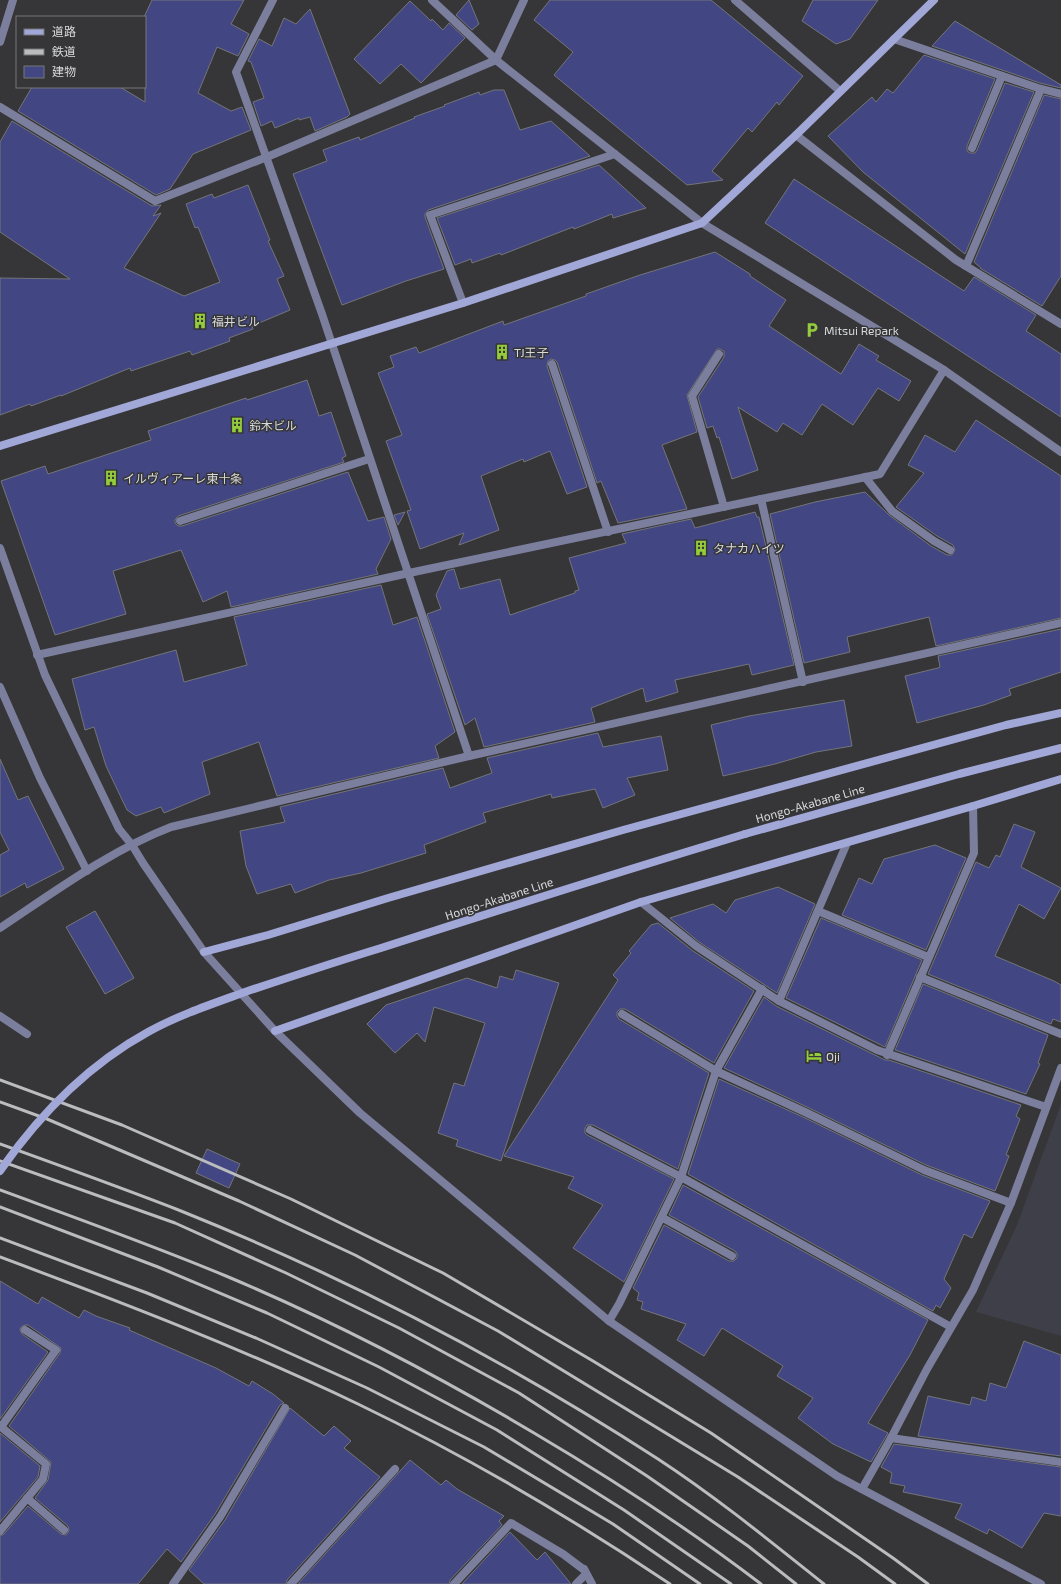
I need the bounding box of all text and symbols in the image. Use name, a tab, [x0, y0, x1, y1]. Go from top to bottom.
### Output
legend	[16, 16, 146, 88]
text: 道路	[52, 24, 76, 38]
text: 鉄道	[52, 44, 76, 58]
text: 建物	[52, 64, 76, 78]
building icon: 福井ビル	[191, 312, 209, 330]
place label: 福井ビル	[212, 314, 260, 328]
parking icon: Mitsui Repark	[803, 321, 821, 339]
place label: Mitsui Repark	[824, 323, 899, 337]
building icon: TJ王子	[493, 343, 511, 361]
place label: TJ王子	[514, 345, 549, 359]
building icon: 鈴木ビル	[228, 416, 246, 434]
place label: 鈴木ビル	[249, 418, 297, 432]
building icon: イルヴィアーレ東十条	[102, 469, 120, 487]
place label: イルヴィアーレ東十条	[123, 471, 242, 485]
building icon: タナカハイツ	[692, 539, 710, 557]
place label: タナカハイツ	[713, 541, 785, 555]
street label: Hongo-Akabane Line	[754, 781, 866, 825]
street label: Hongo-Akabane Line	[443, 874, 555, 922]
hotel icon: Oji	[805, 1047, 823, 1065]
place label: Oji	[826, 1049, 840, 1064]

